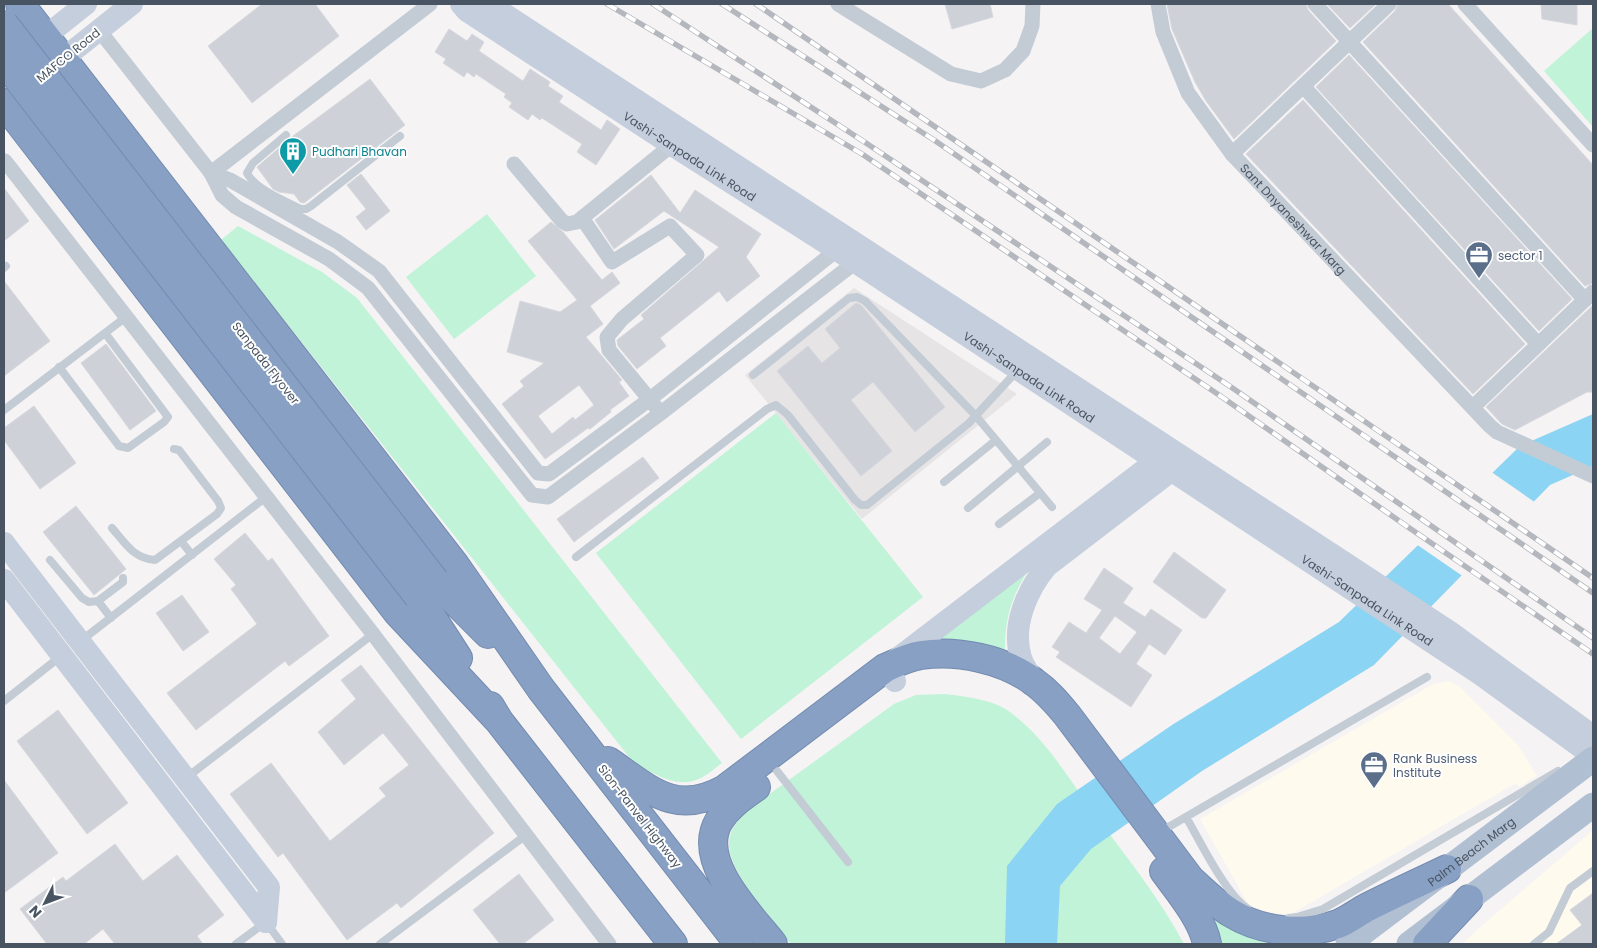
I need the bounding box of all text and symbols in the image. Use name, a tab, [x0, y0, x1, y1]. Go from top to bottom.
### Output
street label: MAFCO Road	[33, 24, 103, 86]
street label: Vashi-Sanpada Link Road	[620, 107, 759, 205]
building icon: Pudhari Bhavan	[278, 136, 308, 175]
place label: Pudhari Bhavan	[312, 143, 407, 160]
street label: Sant Dnyaneshwar Marg	[1237, 160, 1350, 278]
office icon: sector 1	[1464, 240, 1494, 279]
place label: sector 1	[1498, 247, 1543, 264]
street label: Sanpada Flyover	[228, 318, 304, 408]
street label: Vashi-Sanpada Link Road	[960, 327, 1099, 426]
street label: Vashi-Sanpada Link Road	[1298, 550, 1437, 649]
office icon: Rank Business Institute	[1359, 750, 1389, 789]
place label: Rank Business Institute	[1393, 750, 1477, 781]
street label: Sion-Panvel Highway	[594, 761, 686, 871]
street label: Palm Beach Marg	[1424, 813, 1518, 890]
north arrow	[20, 878, 70, 928]
text: N	[24, 901, 46, 922]

